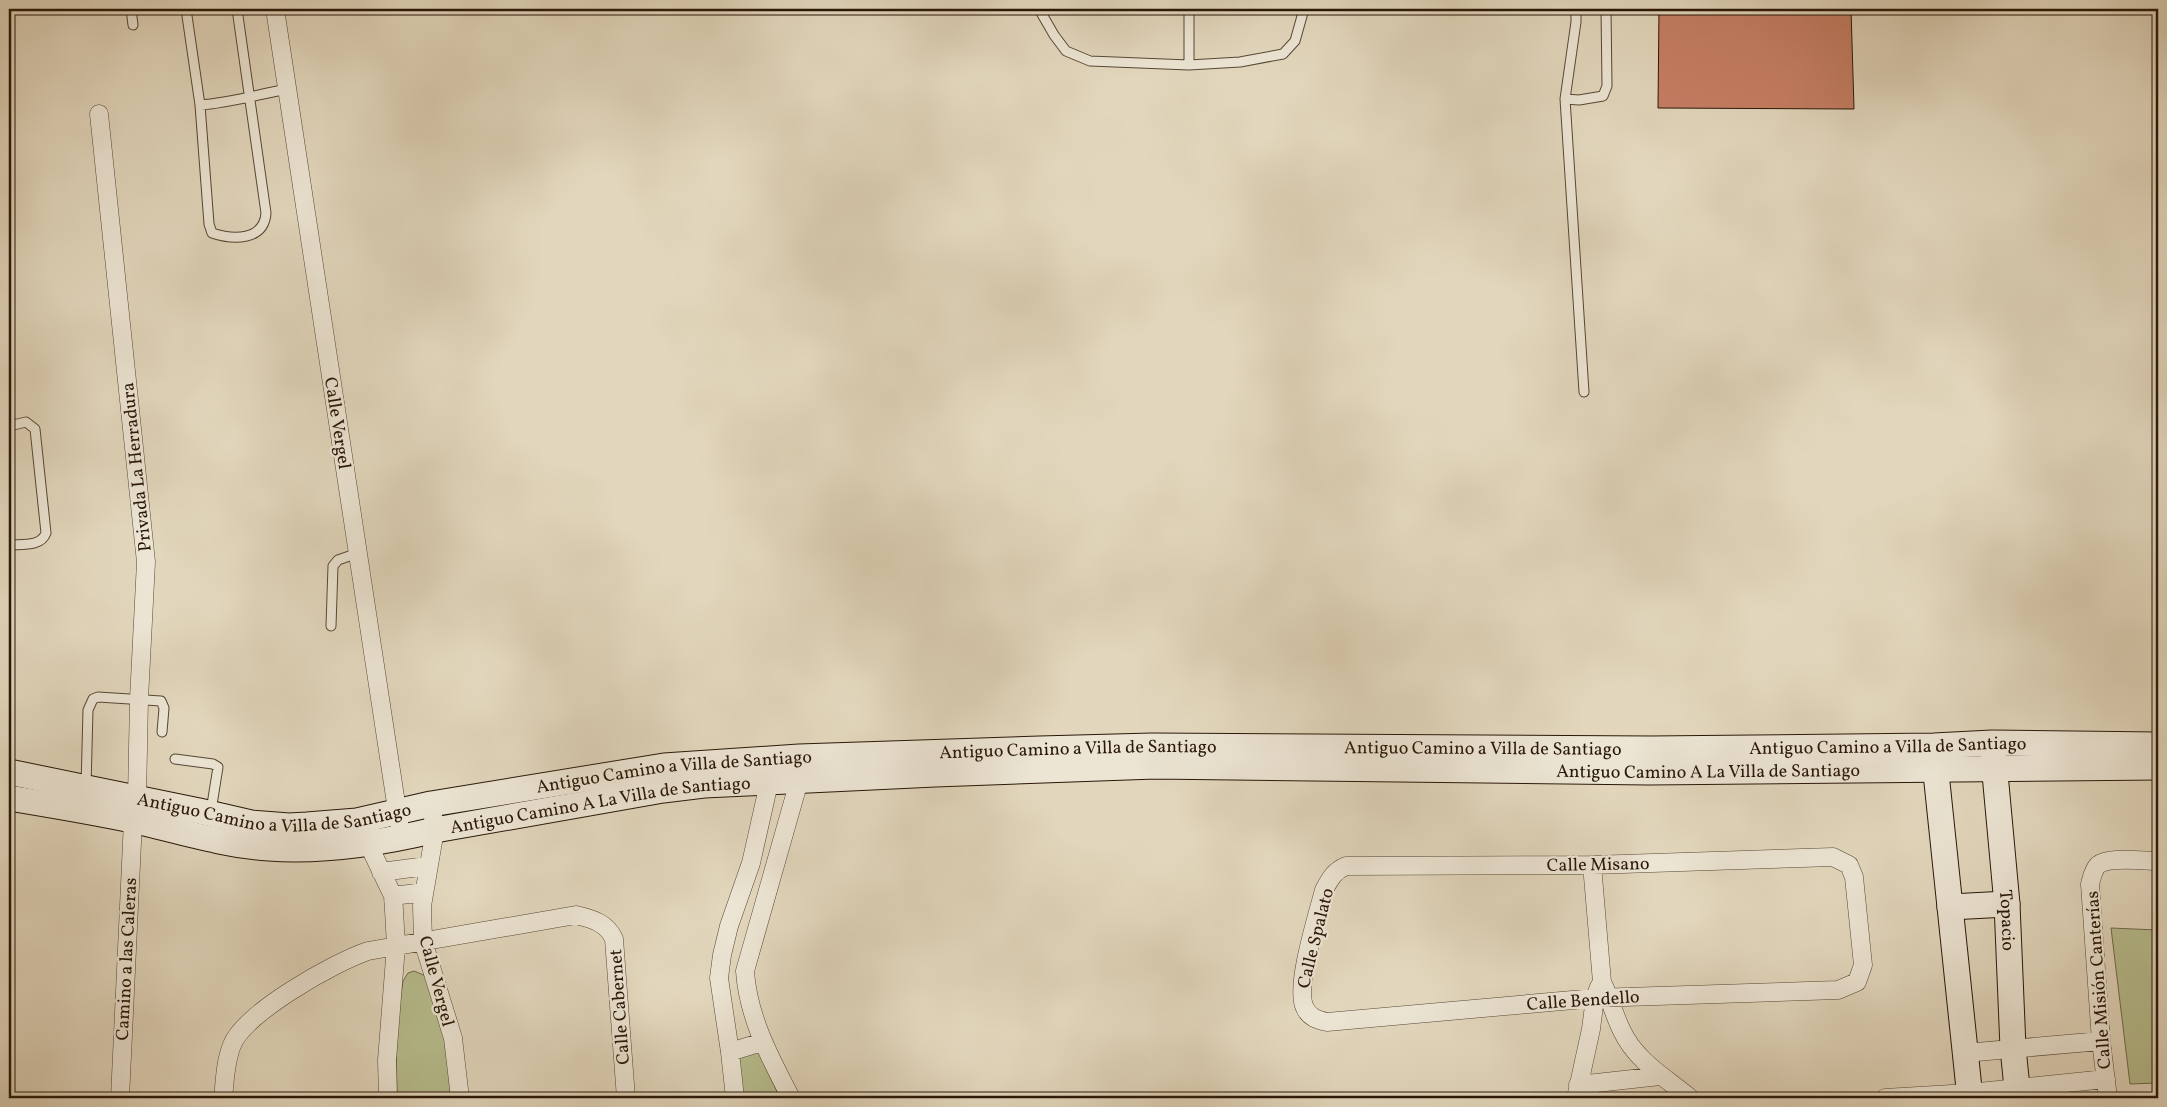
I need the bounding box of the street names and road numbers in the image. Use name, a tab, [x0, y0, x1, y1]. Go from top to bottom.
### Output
street label: Calle Vergel	[317, 375, 356, 471]
street label: Privada La Herradura	[116, 381, 159, 553]
street label: Antiguo Camino a Villa de Santiago	[1749, 732, 2027, 762]
street label: Antiguo Camino a Villa de Santiago	[939, 735, 1217, 766]
street label: Antiguo Camino a Villa de Santiago	[1344, 736, 1622, 763]
street label: Antiguo Camino a Villa de Santiago	[535, 746, 812, 801]
street label: Antiguo Camino A La Villa de Santiago	[1556, 759, 1860, 786]
street label: Antiguo Camino A La Villa de Santiago	[448, 772, 751, 841]
street label: Antiguo Camino a Villa de Santiago	[135, 788, 414, 840]
street label: Calle Misano	[1546, 852, 1650, 879]
street label: Camino a las Caleras	[111, 877, 144, 1041]
street label: Calle Spalato	[1292, 886, 1341, 991]
street label: Topacio	[1992, 889, 2020, 952]
street label: Calle Misión Canterías	[2081, 890, 2118, 1070]
street label: Calle Vergel	[411, 933, 460, 1029]
street label: Calle Cabernet	[604, 948, 637, 1066]
street label: Calle Bendello	[1526, 985, 1640, 1018]

